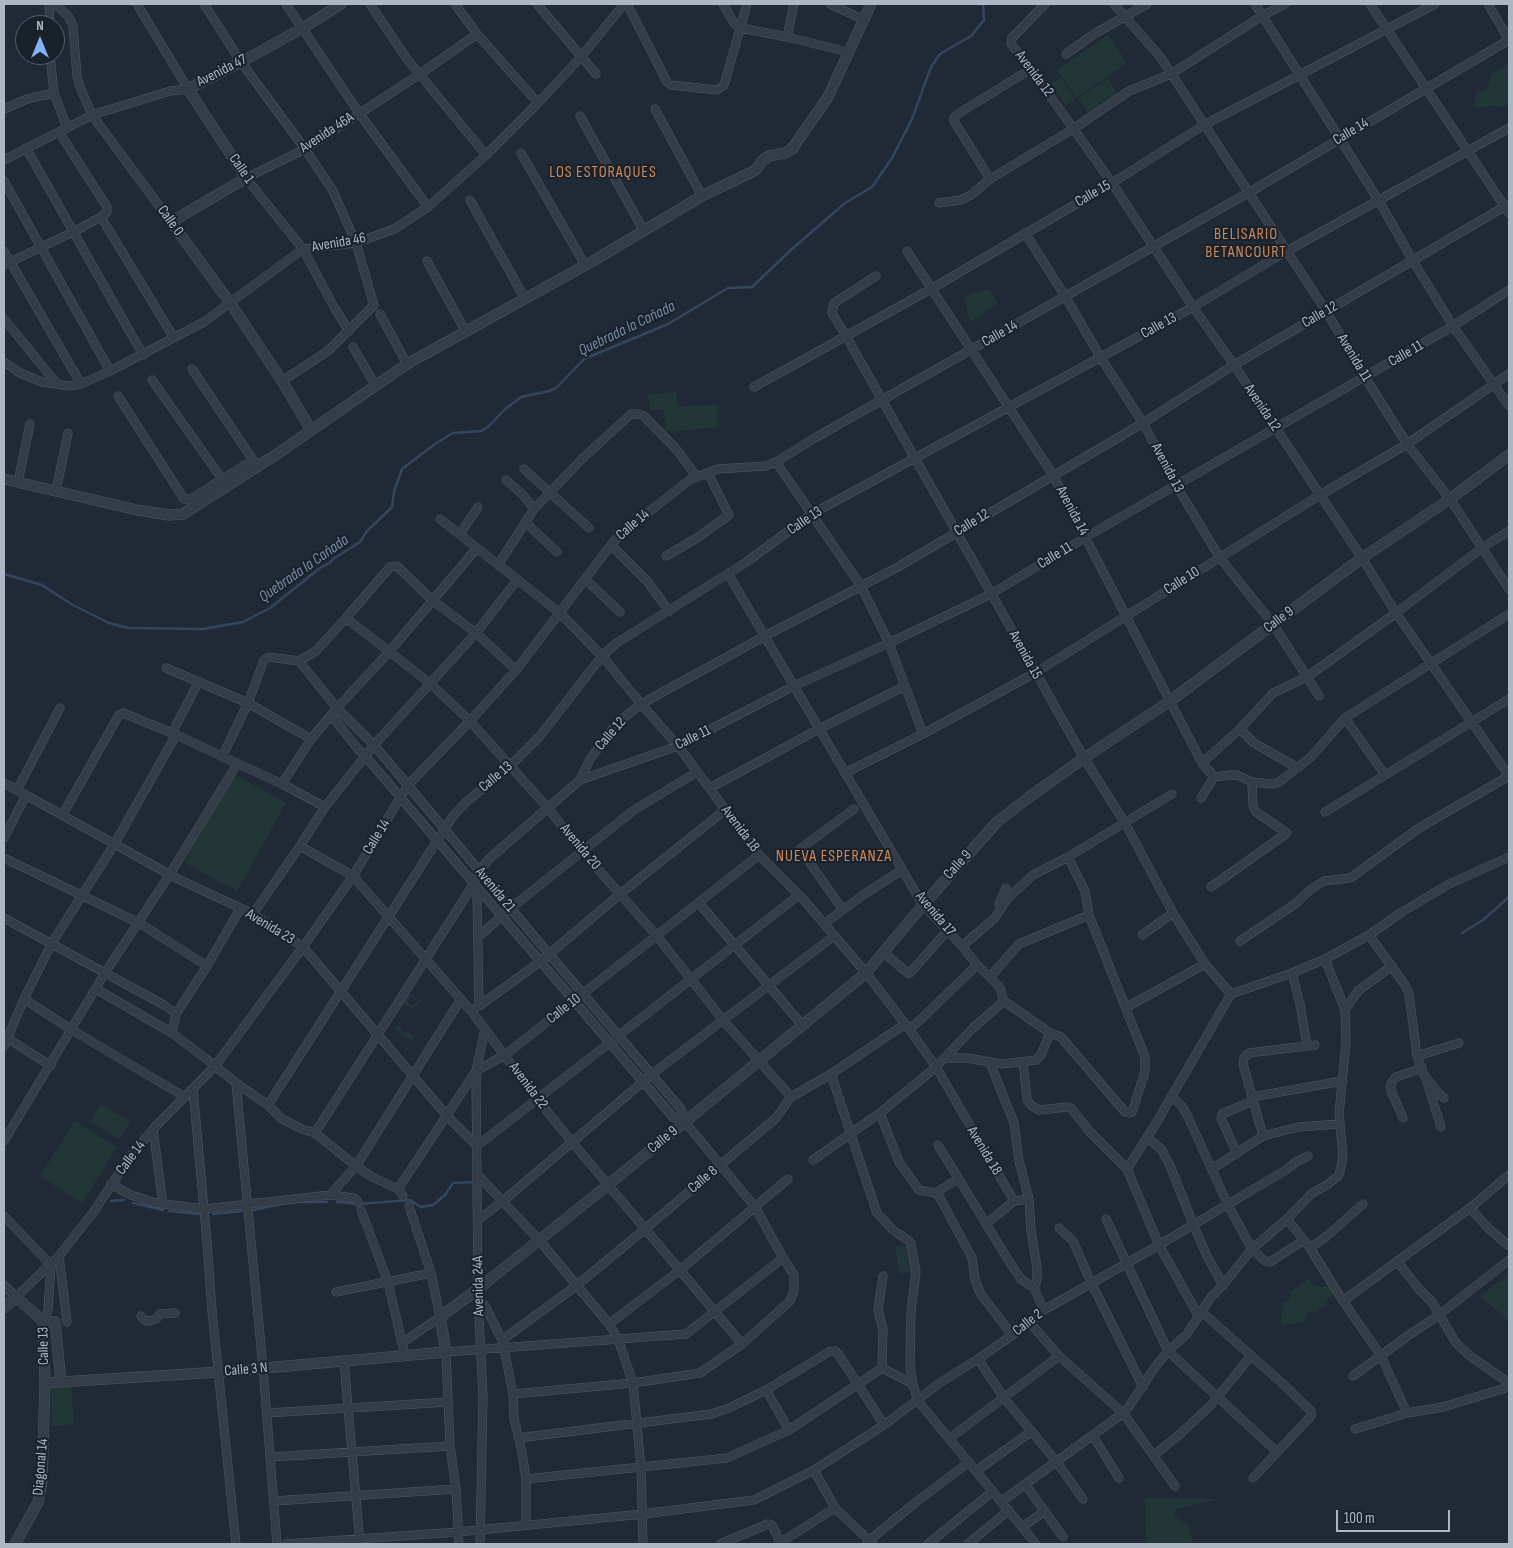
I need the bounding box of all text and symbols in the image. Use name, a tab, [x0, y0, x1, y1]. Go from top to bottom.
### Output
north arrow	[15, 15, 65, 65]
text: N	[36, 17, 44, 34]
street label: Avenida 12	[1011, 47, 1057, 101]
street label: Avenida 47	[194, 51, 250, 91]
street label: Avenida 46A	[297, 109, 357, 157]
street label: Calle 14	[1330, 114, 1372, 150]
street label: Calle 1	[224, 151, 258, 187]
district label: LOS ESTORAQUES	[547, 163, 659, 183]
street label: Calle 15	[1072, 177, 1114, 211]
street label: Calle 0	[153, 202, 187, 240]
district label: BELISARIO BETANCOURT	[1204, 225, 1288, 263]
street label: Avenida 46	[311, 229, 367, 257]
water label: Quebrada la Cañada	[575, 297, 679, 361]
street label: Calle 12	[1299, 298, 1341, 332]
street label: Calle 13	[1138, 309, 1180, 343]
street label: Calle 14	[979, 317, 1021, 351]
street label: Avenida 11	[1333, 331, 1375, 385]
street label: Calle 11	[1385, 337, 1427, 371]
street label: Avenida 12	[1240, 381, 1284, 435]
street label: Avenida 13	[1147, 440, 1187, 496]
street label: Avenida 14	[1052, 483, 1092, 539]
street label: Calle 13	[784, 503, 826, 539]
street label: Calle 12	[951, 505, 993, 541]
street label: Calle 14	[613, 506, 653, 544]
water label: Quebrada la Cañada	[255, 531, 353, 607]
street label: Calle 11	[1034, 539, 1076, 573]
street label: Calle 10	[1161, 563, 1203, 599]
street label: Calle 9	[1260, 603, 1298, 637]
street label: Avenida 15	[1004, 628, 1046, 682]
street label: Calle 12	[592, 714, 630, 754]
street label: Calle 11	[672, 722, 714, 754]
street label: Calle 13	[476, 758, 516, 796]
street label: Avenida 18	[717, 802, 763, 856]
street label: Calle 14	[359, 816, 395, 858]
street label: Avenida 20	[556, 820, 604, 874]
district label: NUEVA ESPERANZA	[774, 847, 894, 867]
street label: Calle 9	[940, 847, 976, 883]
street label: Avenida 21	[471, 864, 519, 916]
street label: Avenida 17	[911, 888, 959, 940]
street label: Avenida 23	[242, 905, 298, 949]
street label: Calle 10	[543, 990, 585, 1028]
street label: Avenida 22	[505, 1059, 551, 1113]
street label: Calle 9	[644, 1122, 682, 1158]
street label: Avenida 18	[963, 1123, 1005, 1179]
street label: Calle 14	[112, 1137, 150, 1179]
street label: Calle 8	[684, 1162, 722, 1198]
street label: Avenida 24A	[469, 1256, 489, 1316]
street label: Calle 2	[1009, 1306, 1047, 1340]
street label: Calle 13	[35, 1327, 53, 1365]
street label: Calle 3 N	[224, 1359, 268, 1381]
street label: Diagonal 14	[30, 1438, 52, 1496]
scale bar	[1338, 1500, 1452, 1532]
text: 100 m	[1344, 1509, 1375, 1528]

